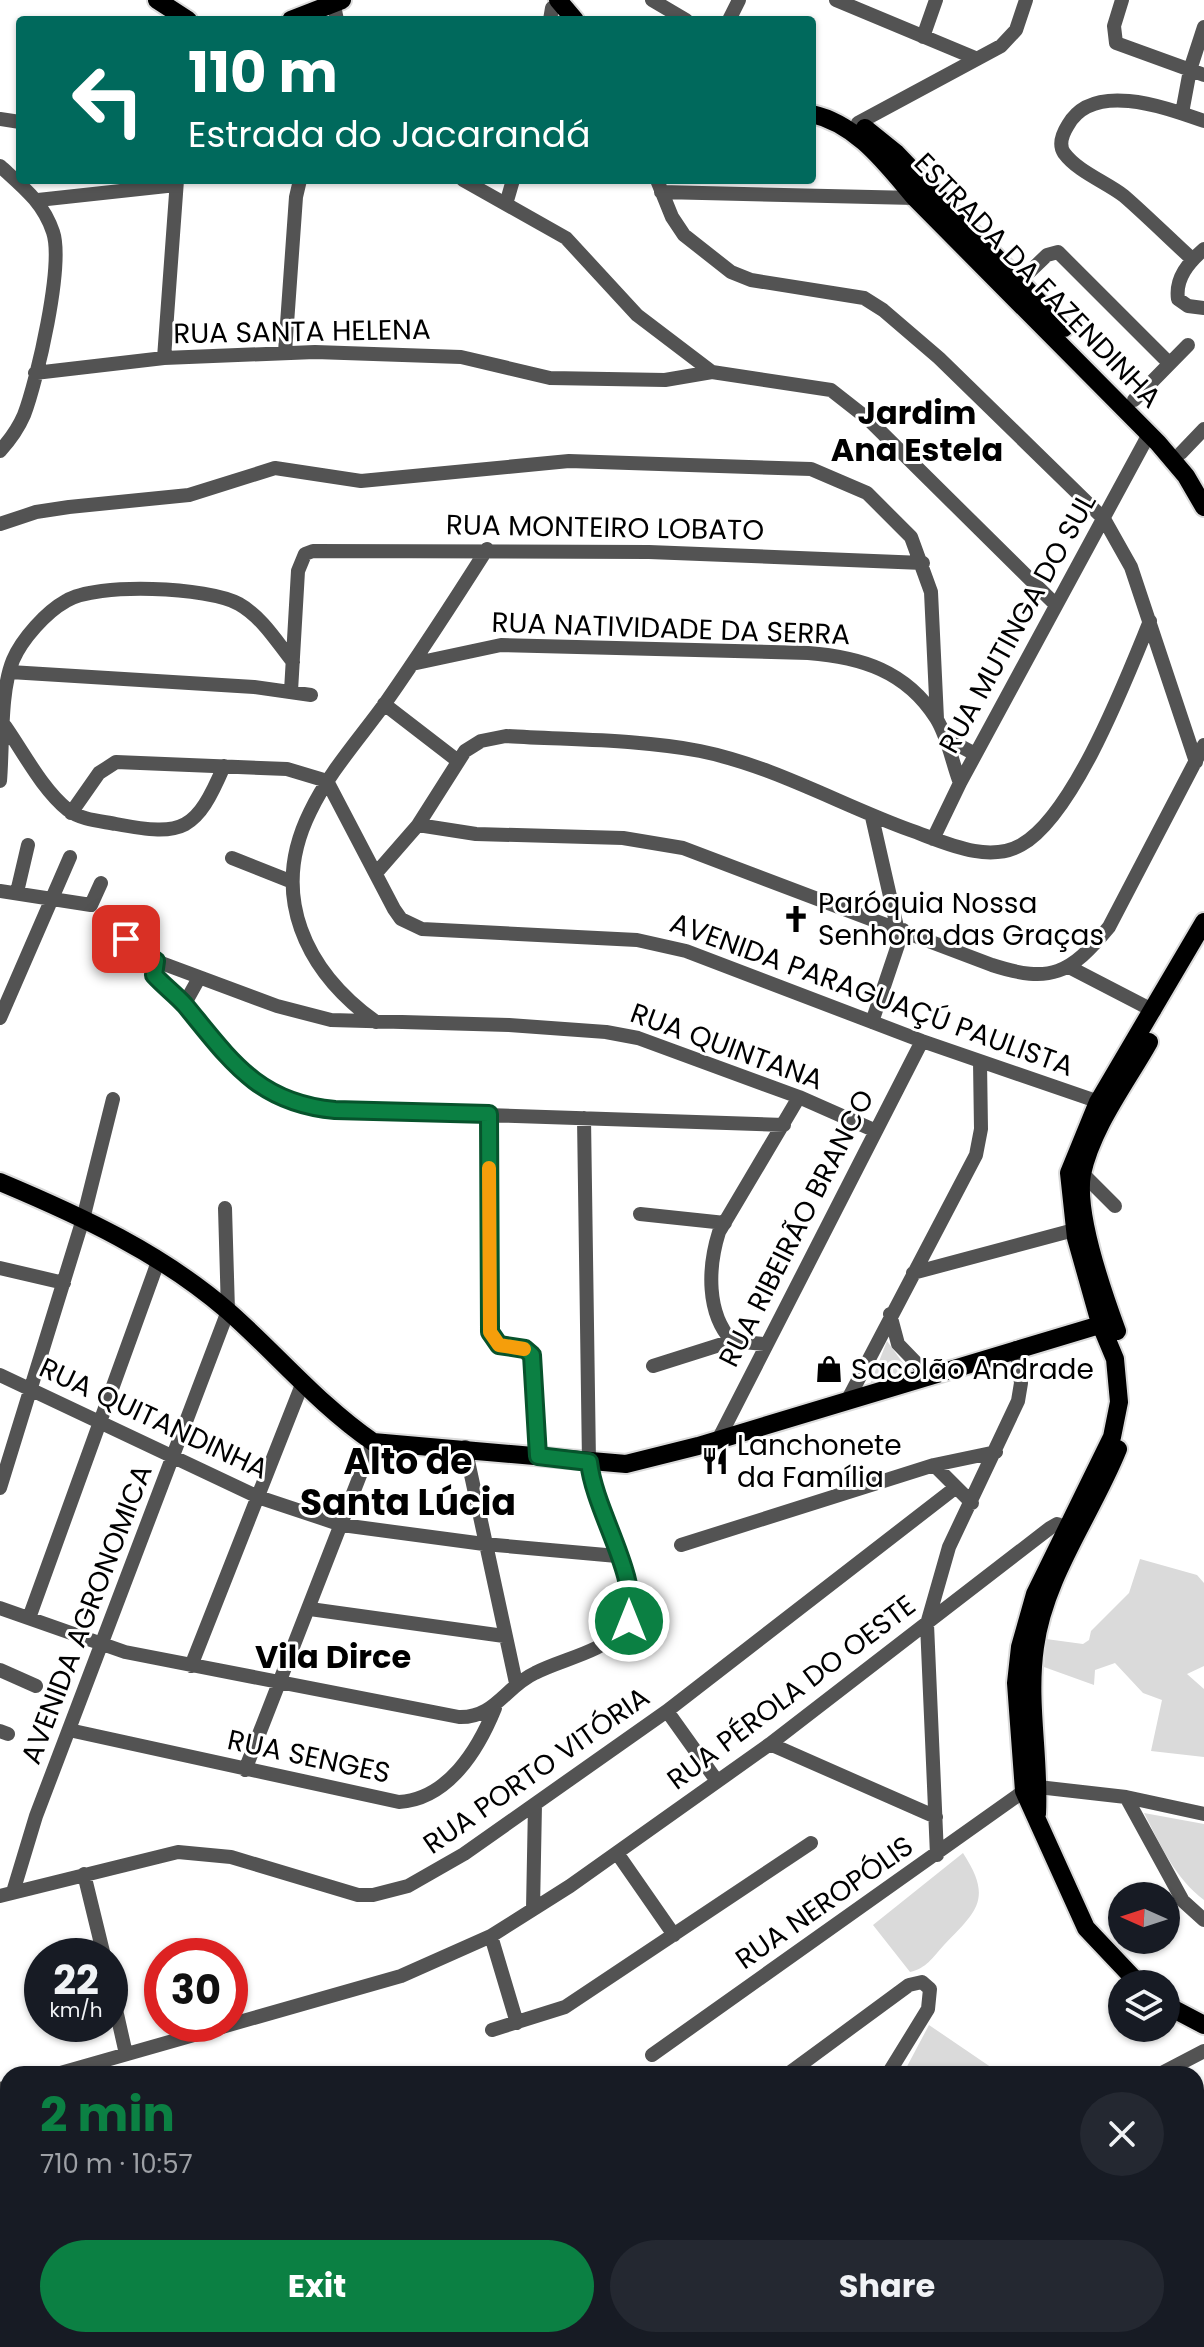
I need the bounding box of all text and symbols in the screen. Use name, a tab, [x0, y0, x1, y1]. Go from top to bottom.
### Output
text: 110 m	[188, 33, 338, 112]
icon: left	[56, 48, 160, 152]
text: Estrada do Jacarandá	[188, 109, 590, 160]
street label: ESTRADA DA FAZENDINHA	[905, 144, 1170, 417]
street label: RUA SANTA HELENA	[173, 310, 431, 353]
district label: Jardim Ana Estela	[831, 390, 1003, 472]
street label: RUA MUTINGA DO SUL	[930, 486, 1105, 760]
street label: RUA MONTEIRO LOBATO	[446, 505, 764, 550]
street label: RUA NATIVIDADE DA SERRA	[491, 603, 851, 654]
place label: Paróquia Nossa Senhora das Graças	[818, 884, 1104, 955]
street label: AVENIDA PARAGUAÇÚ PAULISTA	[665, 903, 1079, 1086]
church icon: Paróquia Nossa Senhora das Graças	[781, 904, 811, 934]
pin	[92, 905, 160, 973]
icon: arrive	[104, 917, 148, 961]
street label: RUA QUINTANA	[625, 994, 829, 1099]
street label: RUA RIBEIRÃO BRANCO	[710, 1083, 883, 1374]
street label: RUA QUITANDINHA	[33, 1348, 275, 1489]
place label: Sacolão Andrade	[851, 1350, 1094, 1389]
shop icon: Sacolão Andrade	[814, 1354, 844, 1384]
place label: Lanchonete da Família	[737, 1426, 902, 1497]
district label: Alto de Santa Lúcia	[300, 1436, 516, 1528]
restaurant icon: Lanchonete da Família	[700, 1446, 730, 1476]
street label: AVENIDA AGRONOMICA	[11, 1459, 162, 1769]
position arrow	[587, 1579, 671, 1663]
street label: RUA PÉROLA DO OESTE	[659, 1586, 924, 1799]
district label: Vila Dirce	[255, 1634, 411, 1679]
street label: RUA PORTO VITÓRIA	[415, 1678, 657, 1863]
street label: RUA SENGES	[224, 1720, 394, 1793]
street label: RUA NEROPÓLIS	[728, 1826, 921, 1978]
north arrow	[1108, 1882, 1180, 1954]
map controls	[1108, 1882, 1180, 2042]
speed limit sign: 30	[144, 1938, 248, 2042]
text: 22	[53, 1952, 99, 2008]
button: layers	[1108, 1970, 1180, 2042]
text: km/h	[49, 1996, 103, 2024]
text: 2 min	[40, 2081, 175, 2148]
button: close	[1080, 2092, 1164, 2176]
text: 710 m · 10:57	[40, 2146, 193, 2182]
button: Exit	[40, 2240, 594, 2332]
button: Share	[610, 2240, 1164, 2332]

